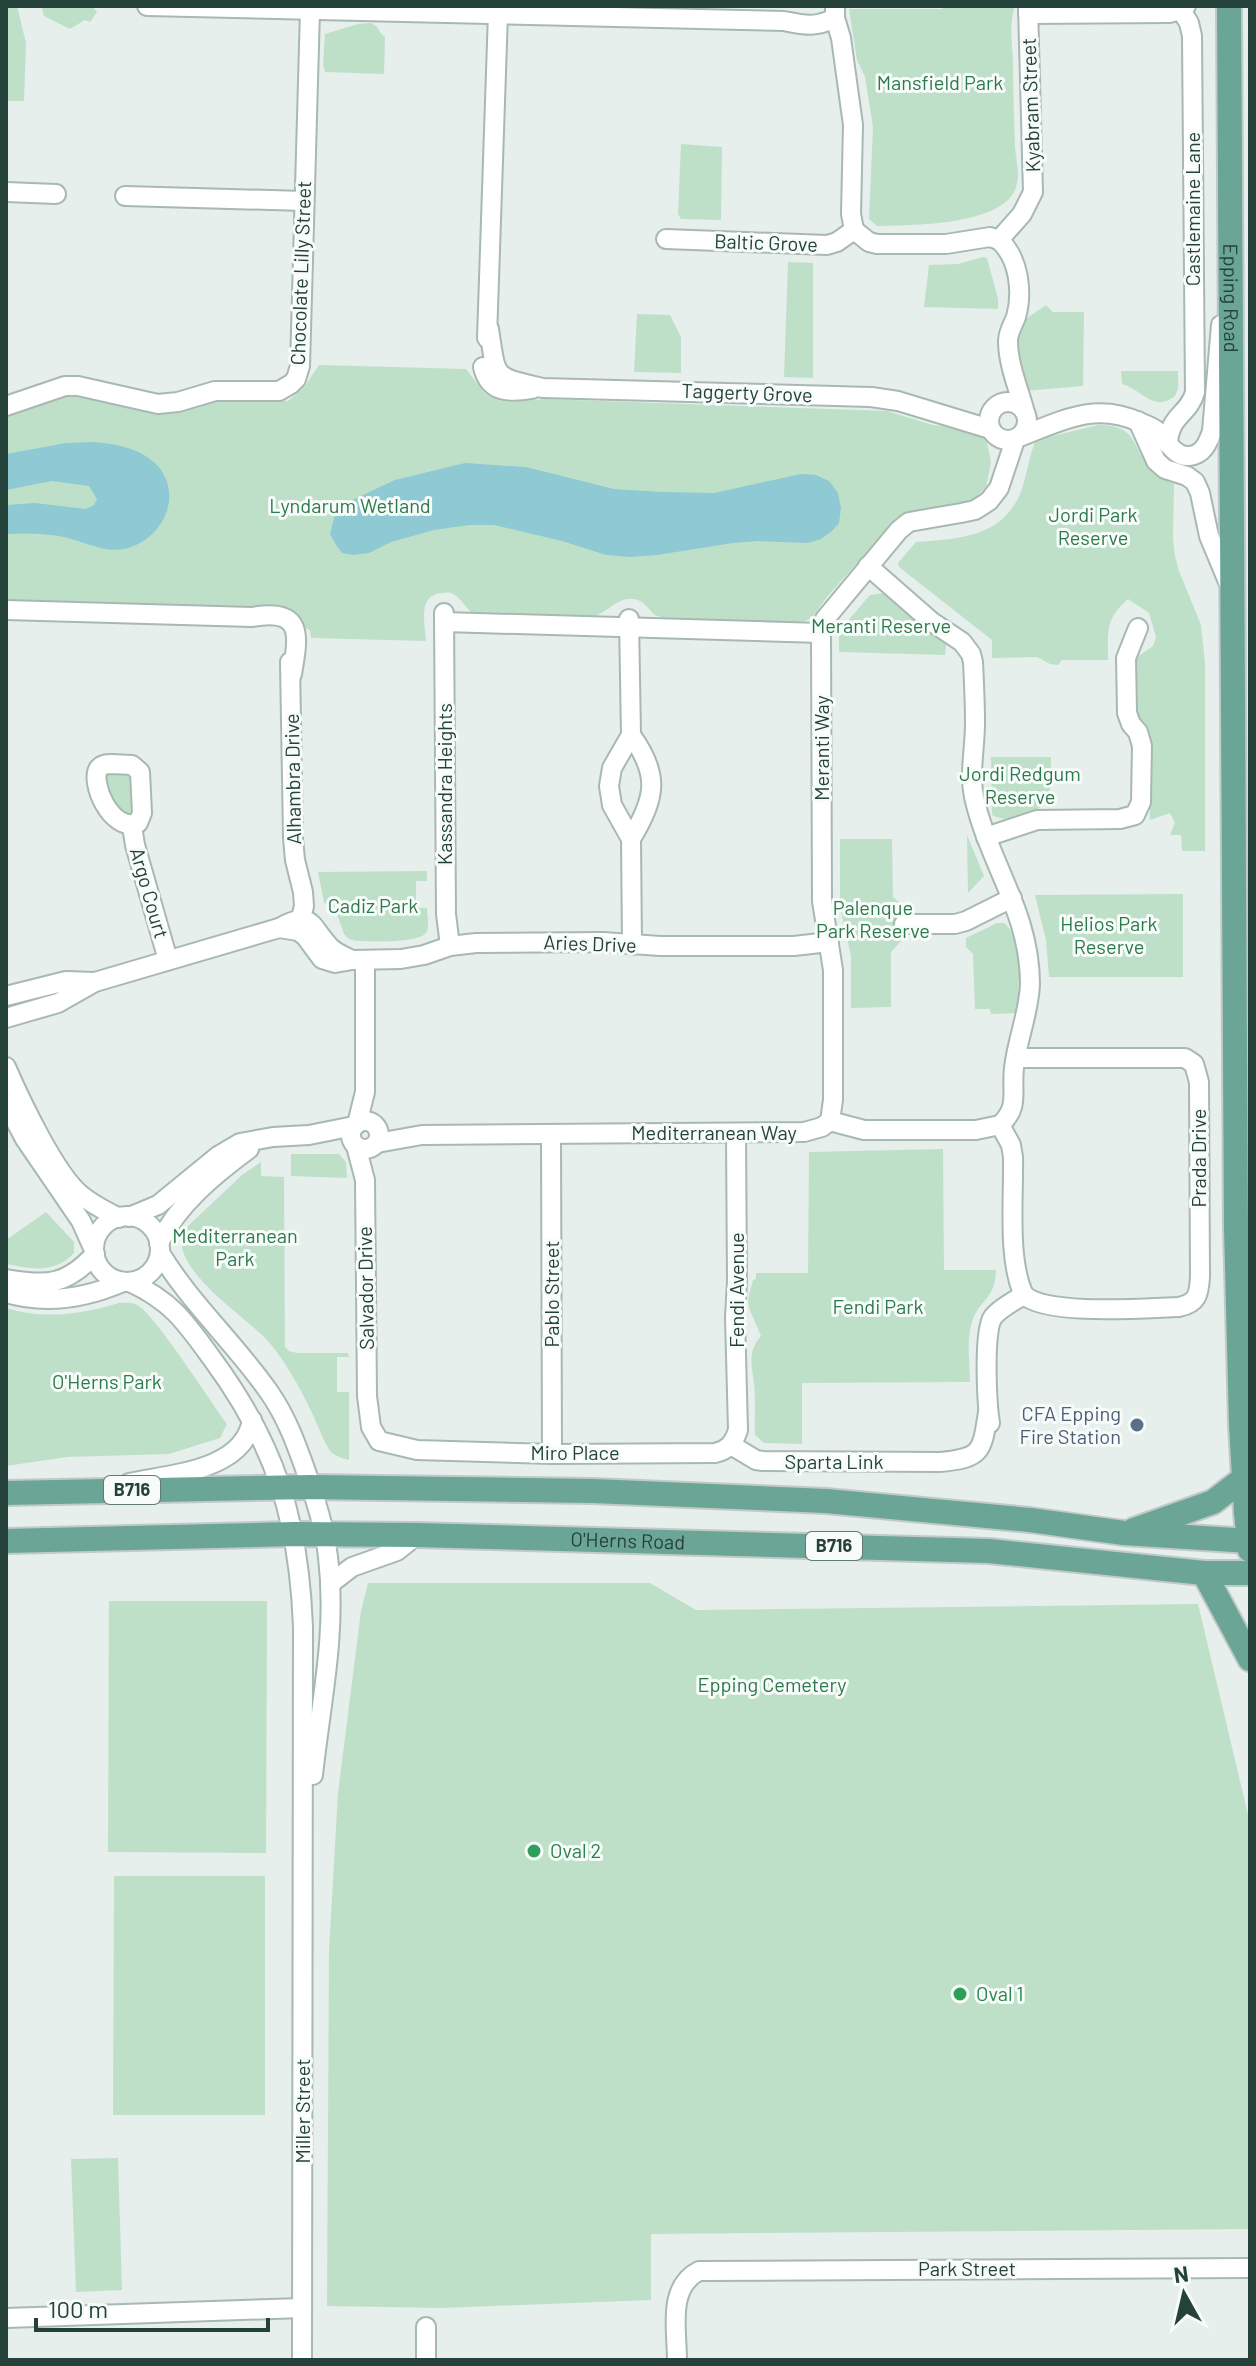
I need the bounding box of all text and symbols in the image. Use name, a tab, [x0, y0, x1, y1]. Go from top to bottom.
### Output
street label: Kyabram Street	[1016, 37, 1044, 173]
park label: Mansfield Park	[877, 70, 1003, 94]
street label: Castlemaine Lane	[1180, 132, 1204, 286]
street label: Chocolate Lilly Street	[285, 180, 315, 366]
street label: Baltic Grove	[714, 228, 818, 256]
street label: Epping Road	[1219, 243, 1244, 353]
street label: Taggerty Grove	[681, 378, 813, 406]
park label: Lyndarum Wetland	[269, 493, 431, 517]
park label: Jordi Park Reserve	[1049, 502, 1137, 549]
park label: Meranti Reserve	[811, 613, 951, 637]
street label: Meranti Way	[809, 695, 833, 801]
street label: Kassandra Heights	[432, 703, 456, 865]
street label: Alhambra Drive	[279, 713, 305, 845]
park label: Jordi Redgum Reserve	[959, 761, 1081, 808]
street label: Argo Court	[126, 845, 174, 941]
park label: Cadiz Park	[328, 893, 418, 917]
park label: Palenque Park Reserve	[816, 895, 930, 942]
park label: Helios Park Reserve	[1060, 911, 1158, 958]
street label: Aries Drive	[543, 929, 637, 957]
street label: Prada Drive	[1186, 1109, 1210, 1208]
street label: Mediterranean Way	[631, 1120, 797, 1144]
park label: Mediterranean Park	[172, 1223, 298, 1270]
street label: Salvador Drive	[352, 1226, 378, 1350]
street label: Fendi Avenue	[724, 1232, 748, 1348]
street label: Pablo Street	[539, 1240, 563, 1348]
park label: Fendi Park	[832, 1294, 924, 1318]
park label: O'Herns Park	[52, 1369, 162, 1393]
place label: CFA Epping Fire Station	[1020, 1401, 1121, 1448]
marker: CFA Epping Fire Station	[1128, 1416, 1146, 1434]
street label: Miro Place	[530, 1440, 620, 1464]
street label: Sparta Link	[784, 1449, 884, 1473]
road number: B716	[104, 1476, 160, 1504]
street label: O'Herns Road	[570, 1526, 686, 1553]
road number: B716	[806, 1532, 862, 1560]
park label: Epping Cemetery	[697, 1672, 847, 1696]
place label: Oval 2	[550, 1838, 601, 1862]
marker: Oval 2	[525, 1842, 543, 1860]
place label: Oval 1	[976, 1981, 1024, 2005]
marker: Oval 1	[951, 1985, 969, 2003]
street label: Miller Street	[290, 2058, 314, 2164]
north arrow	[1144, 2254, 1224, 2334]
street label: Park Street	[918, 2256, 1016, 2280]
text: N	[1172, 2259, 1190, 2287]
scale bar	[36, 2282, 268, 2332]
text: 100 m	[48, 2294, 108, 2323]

